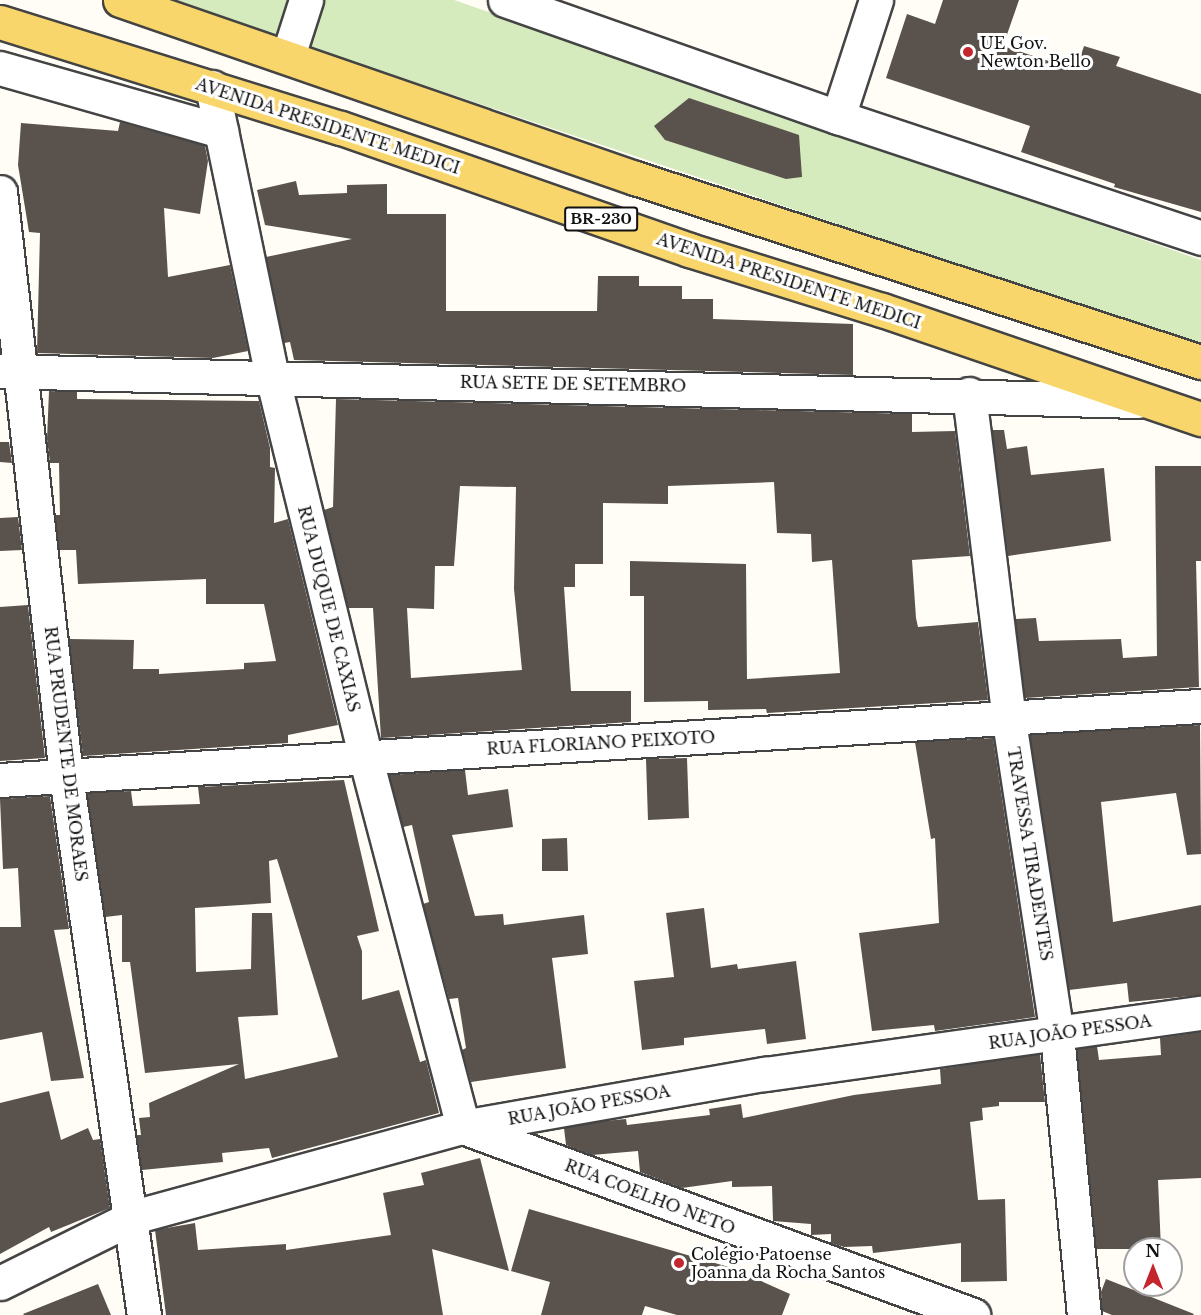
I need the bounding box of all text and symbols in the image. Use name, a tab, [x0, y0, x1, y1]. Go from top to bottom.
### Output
place label: UE Gov. Newton Bello	[980, 33, 1091, 71]
marker: UE Gov. Newton Bello	[961, 45, 975, 59]
street label: AVENIDA PRESIDENTE MEDICI	[193, 74, 463, 178]
road number: BR-230	[564, 207, 638, 231]
street label: AVENIDA PRESIDENTE MEDICI	[654, 229, 924, 333]
street label: RUA SETE DE SETEMBRO	[459, 372, 687, 396]
street label: RUA DUQUE DE CAXIAS	[294, 504, 364, 714]
street label: RUA PRUDENTE DE MORAES	[41, 625, 91, 883]
street label: RUA FLORIANO PEIXOTO	[486, 727, 716, 759]
street label: TRAVESSA TIRADENTES	[1004, 745, 1056, 963]
street label: RUA JOÃO PESSOA	[987, 1011, 1153, 1053]
street label: RUA JOÃO PESSOA	[506, 1081, 672, 1129]
street label: RUA COELHO NETO	[562, 1156, 738, 1238]
north arrow	[1123, 1237, 1183, 1297]
text: N	[1145, 1241, 1161, 1261]
place label: Colégio Patoense Joanna da Rocha Santos	[691, 1244, 886, 1282]
marker: Colégio Patoense Joanna da Rocha Santos	[672, 1256, 686, 1270]

